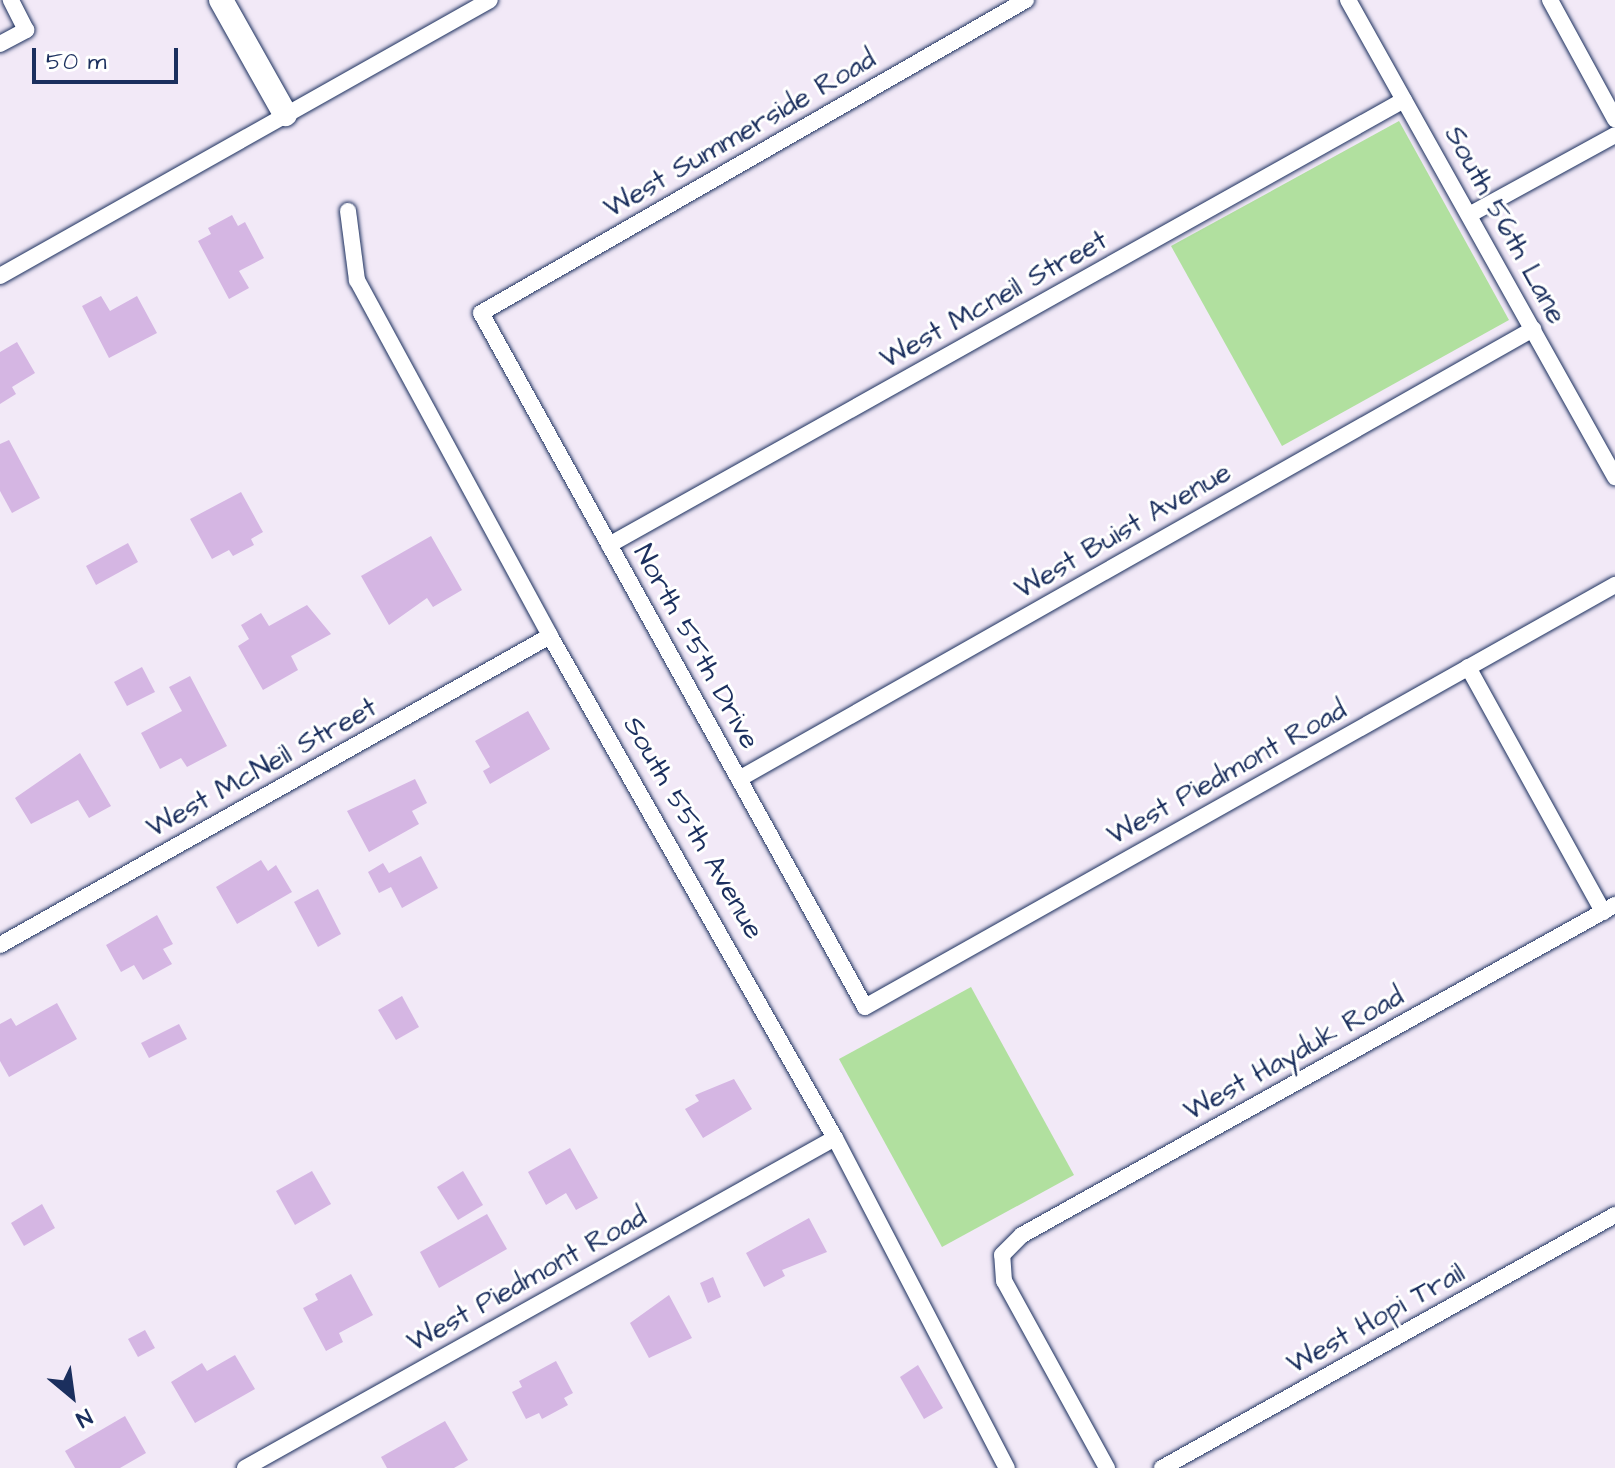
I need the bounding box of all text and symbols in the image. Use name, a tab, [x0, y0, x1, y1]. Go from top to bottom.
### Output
scale bar	[36, 32, 182, 82]
street label: West Summerside Road	[598, 43, 882, 225]
text: 50 m	[46, 45, 106, 79]
street label: South 56th Lane	[1437, 120, 1573, 330]
street label: West Mcneil Street	[875, 224, 1113, 376]
street label: West Buist Avenue	[1009, 455, 1237, 607]
street label: North 55th Drive	[626, 539, 766, 755]
street label: West McNeil Street	[141, 691, 383, 845]
street label: West Piedmont Road	[1102, 693, 1352, 853]
street label: South 55th Avenue	[616, 711, 770, 945]
street label: West Hayduk Road	[1178, 980, 1410, 1128]
street label: West Piedmont Road	[402, 1200, 652, 1360]
street label: West Hopi Trail	[1281, 1256, 1471, 1382]
north arrow	[32, 1356, 112, 1436]
text: N	[70, 1401, 97, 1434]

